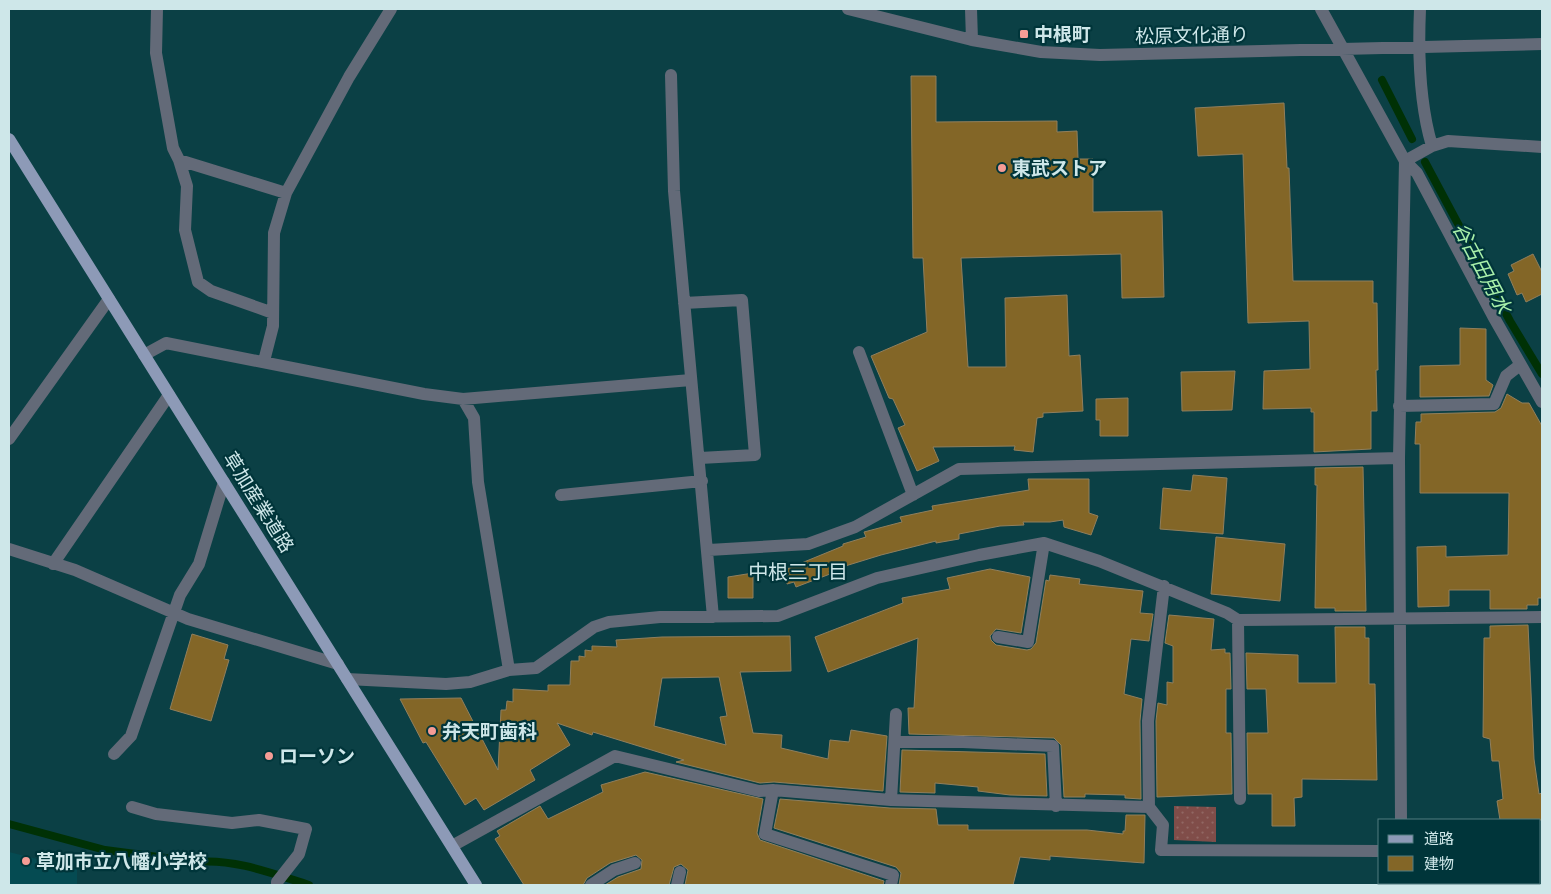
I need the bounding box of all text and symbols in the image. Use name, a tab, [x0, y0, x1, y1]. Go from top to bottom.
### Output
place label: 中根町	[1034, 23, 1091, 46]
street label: 松原文化通り	[1135, 23, 1249, 48]
marker: 中根町	[1018, 28, 1030, 40]
place label: 東武ストア	[1012, 157, 1107, 180]
marker: 東武ストア	[996, 162, 1008, 174]
water label: 谷古田用水	[1448, 218, 1517, 320]
street label: 草加産業道路	[219, 448, 299, 557]
district label: 中根三丁目	[748, 560, 848, 584]
place label: 弁天町歯科	[442, 720, 537, 743]
marker: 弁天町歯科	[426, 725, 438, 737]
place label: ローソン	[279, 745, 355, 768]
marker: ローソン	[263, 750, 275, 762]
legend	[1378, 819, 1541, 884]
text: 道路	[1424, 830, 1454, 848]
place label: 草加市立八幡小学校	[36, 850, 207, 873]
marker: 草加市立八幡小学校	[20, 855, 32, 867]
text: 建物	[1424, 855, 1454, 873]

